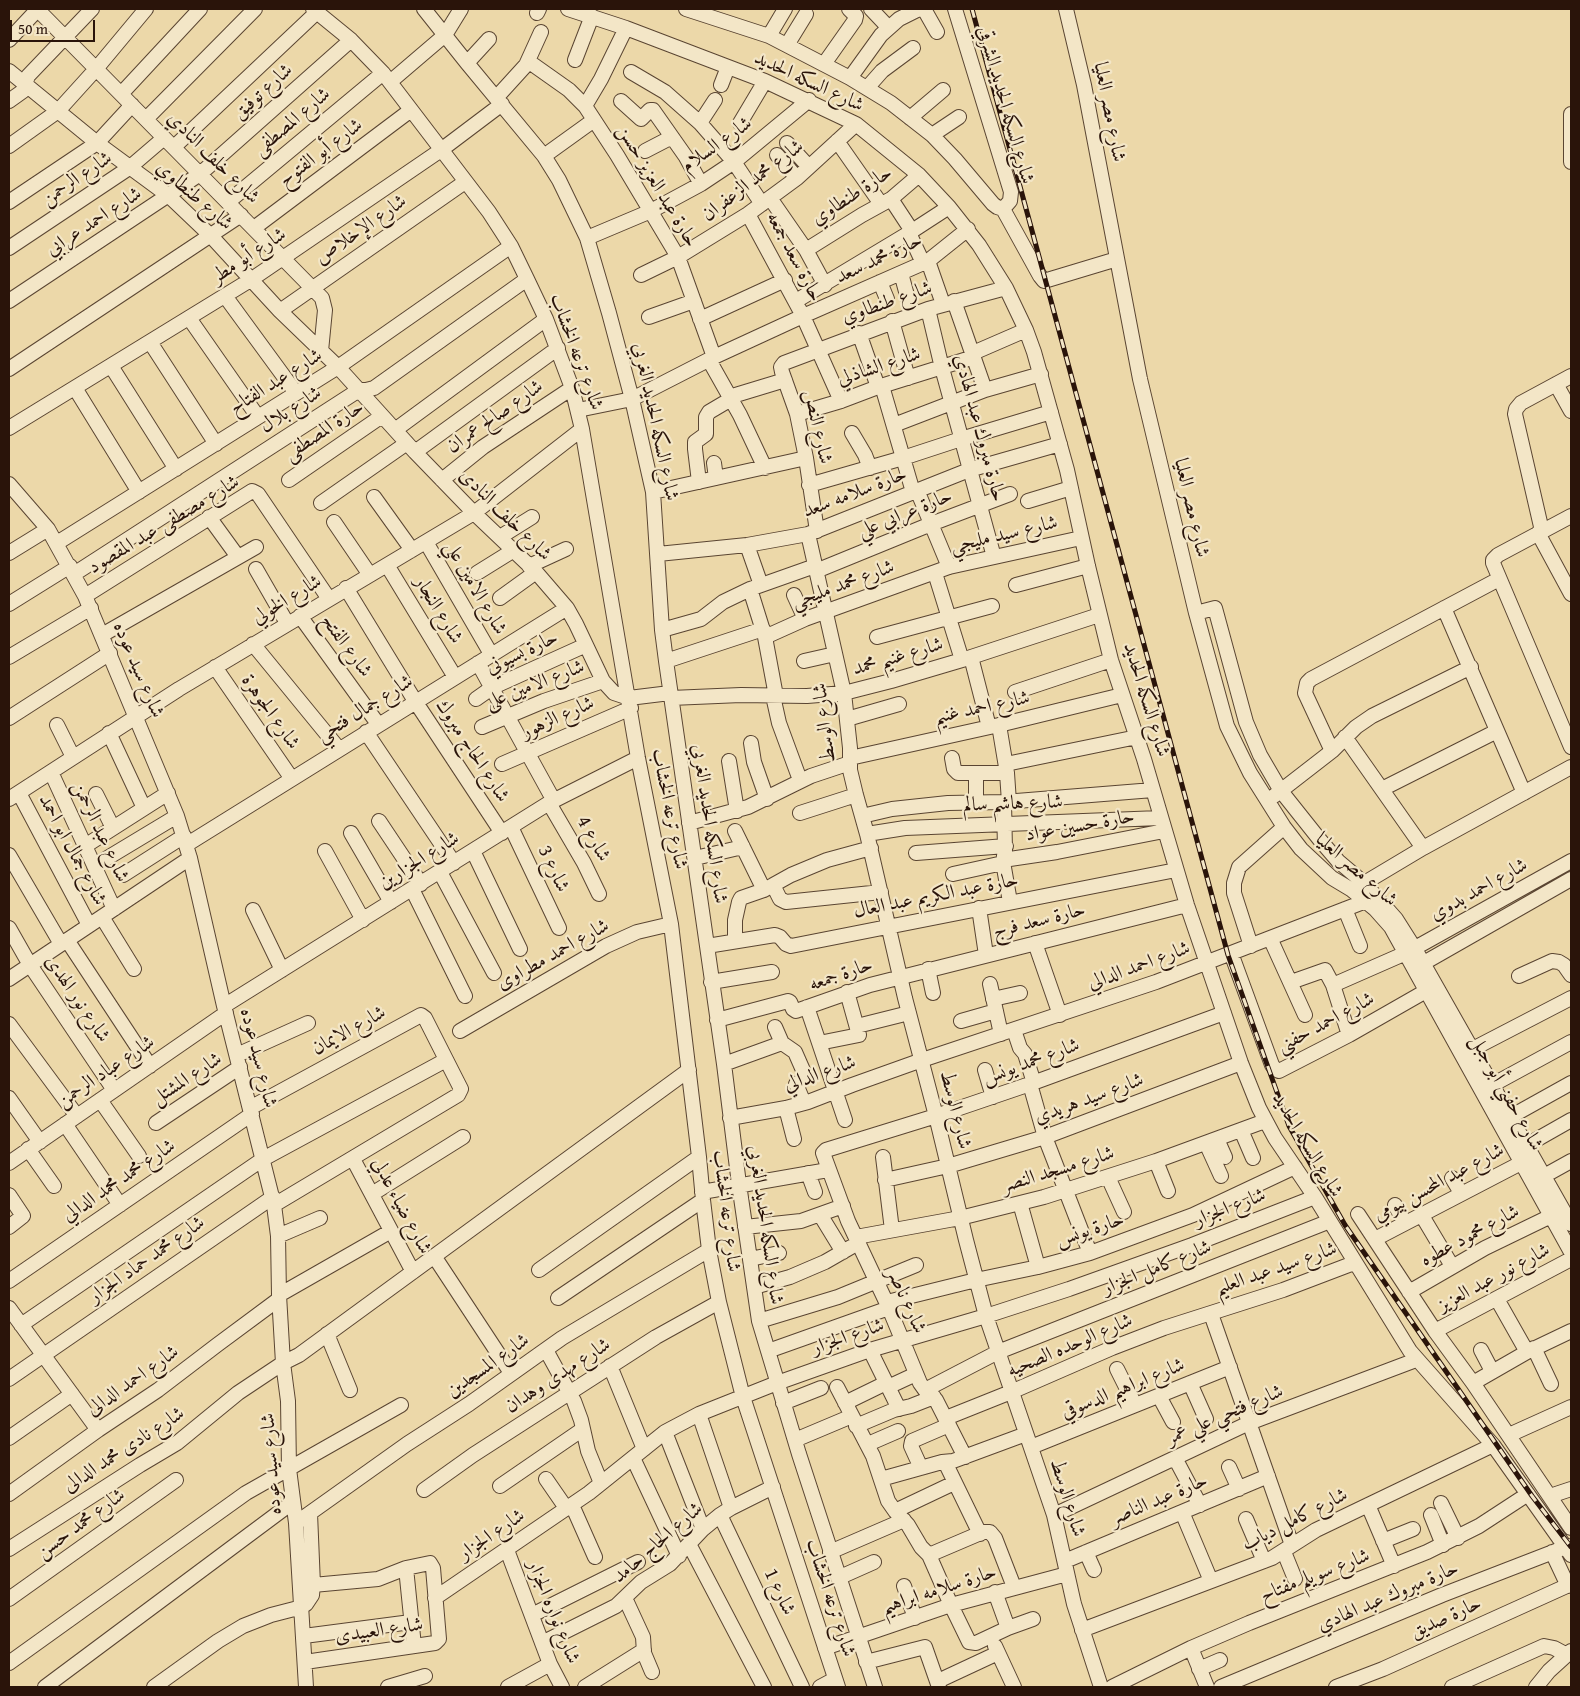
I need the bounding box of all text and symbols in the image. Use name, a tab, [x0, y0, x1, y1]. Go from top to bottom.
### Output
scale bar	[12, 10, 98, 42]
text: 50 m	[18, 18, 48, 39]
street label: شارع السكه الحديد الشرقي	[971, 23, 1039, 187]
street label: شارع السكه الحديد	[750, 46, 868, 118]
street label: شارع توفيق	[228, 59, 298, 125]
street label: شارع مصر العليا	[1088, 60, 1130, 164]
street label: شارع المصطفى	[248, 83, 336, 161]
street label: شارع خلف النادي	[162, 107, 264, 209]
street label: شارع السلام	[677, 112, 757, 178]
street label: شارع أبو الفتوح	[274, 114, 368, 192]
street label: حارة عبد العزيز حسن	[611, 120, 703, 252]
street label: شارع محمد الزعفران	[697, 135, 809, 227]
street label: شارع الرحمن	[37, 147, 117, 211]
street label: شارع طنطاوي	[151, 156, 237, 236]
street label: حارة طنطاوي	[807, 161, 897, 231]
street label: شارع احمد عرابي	[41, 182, 147, 262]
street label: شارع الإخلاص	[311, 190, 411, 270]
street label: حارة سعد جمعه	[760, 208, 828, 306]
street label: شارع أبو مطر	[207, 223, 291, 289]
street label: حارة محمد سعد	[832, 228, 926, 290]
street label: شارع طنطاوي	[839, 276, 935, 330]
street label: شارع ترعه الخشاب	[544, 290, 608, 414]
street label: شارع السكه الحديد الغربي	[627, 341, 683, 503]
street label: شارع الشاذلي	[834, 342, 924, 392]
street label: شارع عبد الفتاح	[225, 344, 327, 420]
street label: حارة مبروك عبد الهادي	[948, 352, 1010, 504]
street label: شارع صالح عمران	[442, 375, 548, 459]
street label: شارع بلال	[256, 381, 326, 439]
street label: شارع النص	[797, 388, 837, 466]
street label: حارة المصطفى	[279, 395, 369, 467]
street label: شارع مصر العليا	[1168, 456, 1214, 560]
street label: حارة سلامه سعد	[800, 462, 910, 524]
street label: شارع خلف النادى	[454, 464, 556, 566]
street label: شارع مصطفى عبد المقصود	[84, 470, 244, 580]
street label: حارة عرابي علي	[854, 484, 956, 544]
street label: شارع سيد مليجي	[948, 511, 1060, 559]
street label: شارع الامين علي	[438, 537, 512, 639]
street label: شارع محمد مليجي	[788, 555, 898, 615]
street label: شارع الخولي	[248, 570, 326, 630]
street label: شارع النجار	[408, 572, 468, 648]
street label: شارع الفتح	[315, 610, 377, 682]
street label: شارع سيد عوده	[107, 618, 169, 722]
street label: حارة بسيوني	[482, 626, 562, 680]
street label: شارع غنيم محمد	[850, 633, 946, 681]
street label: شارع السكه الحديد	[1117, 640, 1175, 760]
street label: شارع الامين على	[482, 655, 588, 715]
street label: شارع الجوهرة	[235, 670, 305, 754]
street label: شارع جمال فتحي	[312, 670, 418, 748]
street label: شارع الوسط	[808, 682, 842, 764]
street label: شارع احمد غنيم	[932, 686, 1032, 730]
street label: شارع الزهور	[518, 691, 598, 745]
street label: شارع الحاج مبروك	[430, 695, 514, 807]
street label: شارع السكه الحديد الغربي	[686, 743, 732, 905]
street label: شارع ترعه الخشاب	[646, 747, 692, 871]
street label: شارع عبد الرحمن	[66, 778, 134, 886]
street label: شارع جمال ابو احمد	[33, 790, 111, 910]
street label: شارع هاشم سالم	[963, 790, 1063, 818]
street label: حارة حسين عواد	[1024, 805, 1136, 847]
street label: شارع 4	[571, 812, 615, 866]
street label: شارع الجزارين	[374, 827, 464, 895]
street label: شارع مصر العليا	[1310, 828, 1402, 912]
street label: شارع 3	[532, 842, 574, 896]
street label: شارع احمد بدوي	[1426, 853, 1532, 927]
street label: حارة عبد الكريم عبد العال	[852, 868, 1020, 924]
street label: حارة سعد فرج	[990, 898, 1088, 944]
street label: شارع احمد مطراوى	[492, 914, 614, 996]
street label: شارع احمد الدالي	[1084, 936, 1194, 996]
street label: شارع نور الهدى	[39, 951, 115, 1047]
street label: حارة جمعه	[806, 953, 876, 997]
street label: شارع احمد حفني	[1273, 987, 1379, 1059]
street label: شارع الايمان	[308, 1001, 390, 1061]
street label: شارع سيد عوده	[234, 1006, 282, 1110]
street label: شارع عباد الرحمن	[52, 1030, 160, 1114]
street label: شارع حفني أبو جبل	[1464, 1031, 1548, 1155]
street label: شارع محمد يونس	[979, 1033, 1083, 1091]
street label: شارع المشتل	[147, 1047, 227, 1111]
street label: شارع الدالي	[781, 1050, 859, 1098]
street label: شارع الوسط	[934, 1068, 976, 1152]
street label: شارع سيد هريدي	[1031, 1068, 1147, 1130]
street label: شارع السكه الحديد	[1266, 1088, 1348, 1202]
street label: شارع محمد محمد الدالي	[58, 1134, 180, 1228]
street label: شارع عبد المحسن بيومي	[1369, 1138, 1509, 1228]
street label: شارع مسجد النصر	[999, 1141, 1117, 1199]
street label: شارع السكه الحديد الغربي	[742, 1144, 788, 1306]
street label: شارع ترعه الخشاب	[707, 1149, 745, 1273]
street label: شارع ضياء عدلي	[365, 1154, 437, 1258]
street label: شارع الجزار	[1191, 1183, 1269, 1233]
street label: شارع محمود عطوه	[1416, 1200, 1524, 1272]
street label: حارة يونس	[1053, 1208, 1127, 1252]
street label: شارع محمد حماد الجزار	[84, 1211, 210, 1309]
street label: شارع كامل الجزار	[1099, 1235, 1215, 1301]
street label: شارع سيد عبد العليم	[1212, 1237, 1340, 1301]
street label: شارع نور عبد العزيز	[1434, 1238, 1554, 1318]
street label: شارع ناصر	[881, 1264, 931, 1338]
street label: شارع الوحده الصحيه	[1004, 1309, 1136, 1383]
street label: شارع الجزار	[809, 1313, 887, 1361]
street label: شارع المسجدين	[442, 1329, 534, 1403]
street label: شارع مهدى وهدان	[501, 1333, 615, 1419]
street label: شارع احمد الدالى	[82, 1340, 184, 1422]
street label: شارع ابراهيم الدسوقي	[1058, 1353, 1188, 1425]
street label: شارع فتحي علي عمر	[1163, 1380, 1287, 1450]
street label: شارع نادى محمد الدالى	[59, 1402, 189, 1498]
street label: شارع سيد عوده	[256, 1412, 288, 1516]
street label: شارع الوسط	[1044, 1456, 1090, 1540]
street label: حارة عبد الناصر	[1107, 1469, 1211, 1531]
street label: شارع كامل دياب	[1238, 1483, 1352, 1557]
street label: شارع محمد حسن	[32, 1484, 130, 1564]
street label: شارع الحاج حامد	[608, 1497, 708, 1589]
street label: شارع الجزار	[454, 1504, 530, 1566]
street label: شارع ترعه الخشاب	[800, 1536, 860, 1660]
street label: شارع سويلم مفتاح	[1257, 1544, 1373, 1608]
street label: شارع نواره الجزار	[521, 1556, 585, 1668]
street label: حارة مبروك عبد الهادي	[1314, 1556, 1462, 1638]
street label: حارة سلامه ابراهيم	[878, 1560, 1000, 1620]
street label: شارع 1	[758, 1565, 800, 1619]
street label: حارة صديق	[1407, 1592, 1485, 1644]
street label: شارع العبيدى	[333, 1613, 425, 1649]

